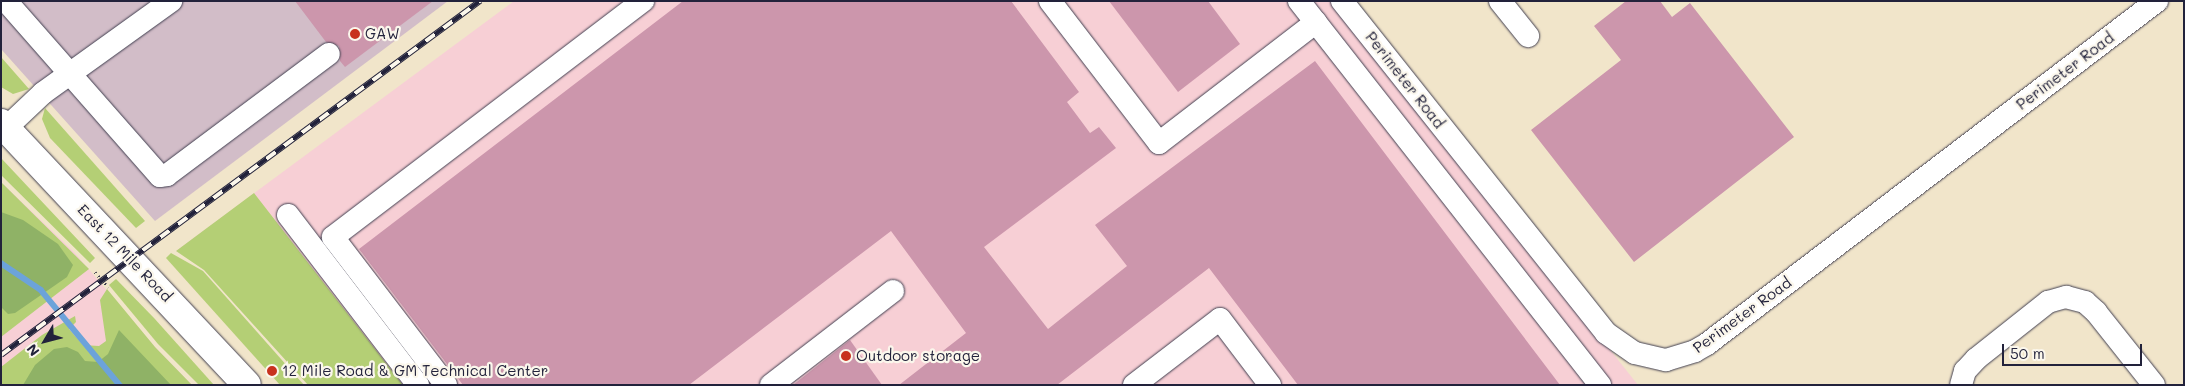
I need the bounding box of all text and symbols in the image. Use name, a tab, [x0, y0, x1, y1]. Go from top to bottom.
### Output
place label: GAW	[365, 25, 400, 43]
marker: GAW	[349, 28, 361, 40]
street label: Perimeter Road	[1362, 28, 1448, 132]
street label: Perimeter Road	[2013, 28, 2117, 114]
street label: East 12 Mile Road	[74, 201, 176, 305]
street label: Perimeter Road	[1689, 273, 1795, 357]
north arrow	[20, 316, 70, 366]
scale bar	[2005, 334, 2145, 366]
text: N	[22, 340, 43, 360]
text: 50 m	[2010, 343, 2045, 363]
place label: Outdoor storage	[856, 347, 980, 365]
marker: Outdoor storage	[840, 350, 852, 362]
place label: 12 Mile Road & GM Technical Center	[282, 362, 548, 380]
marker: 12 Mile Road & GM Technical Center	[266, 365, 278, 377]

